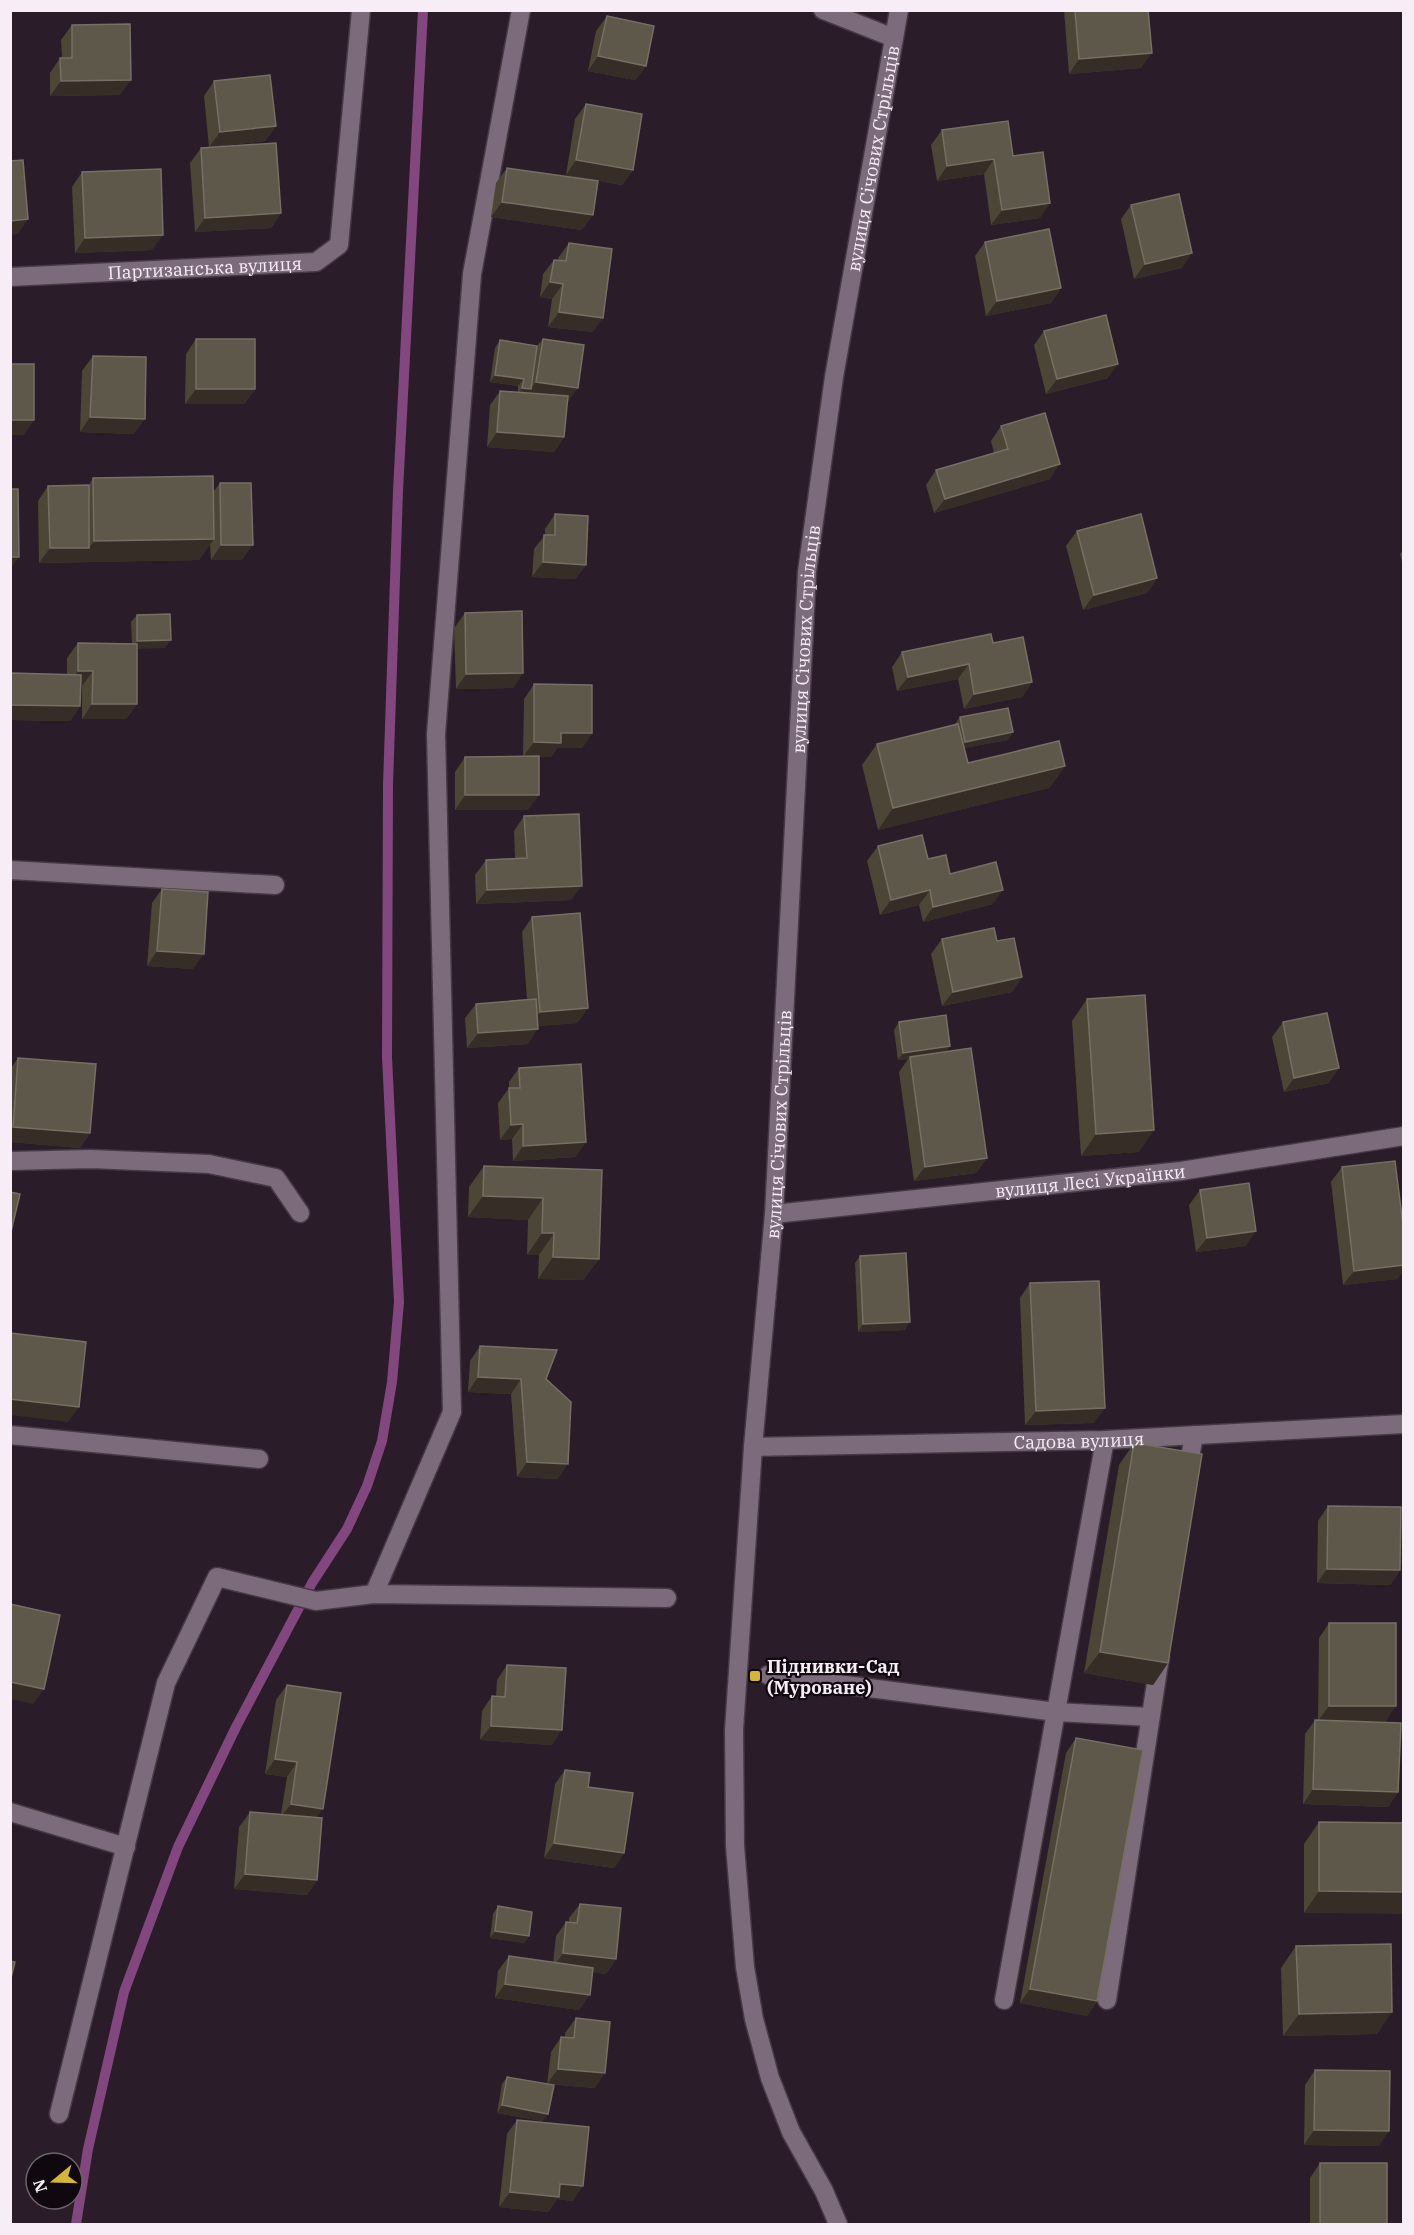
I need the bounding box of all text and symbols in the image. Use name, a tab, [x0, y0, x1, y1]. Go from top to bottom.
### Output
street label: вулиця Січових Стрільців	[841, 44, 904, 273]
street label: Партизанська вулиця	[107, 251, 303, 284]
street label: вулиця Січових Стрільців	[786, 523, 825, 754]
street label: вулиця Січових Стрільців	[760, 1009, 796, 1240]
street label: вулиця Лесі Українки	[994, 1159, 1187, 1202]
street label: Садова вулиця	[1013, 1426, 1145, 1453]
place label: Піднивки-Сад (Муроване)	[767, 1655, 900, 1699]
marker: Піднивки-Сад (Муроване)	[748, 1669, 762, 1683]
north arrow	[24, 2151, 84, 2211]
text: N	[28, 2177, 51, 2195]

